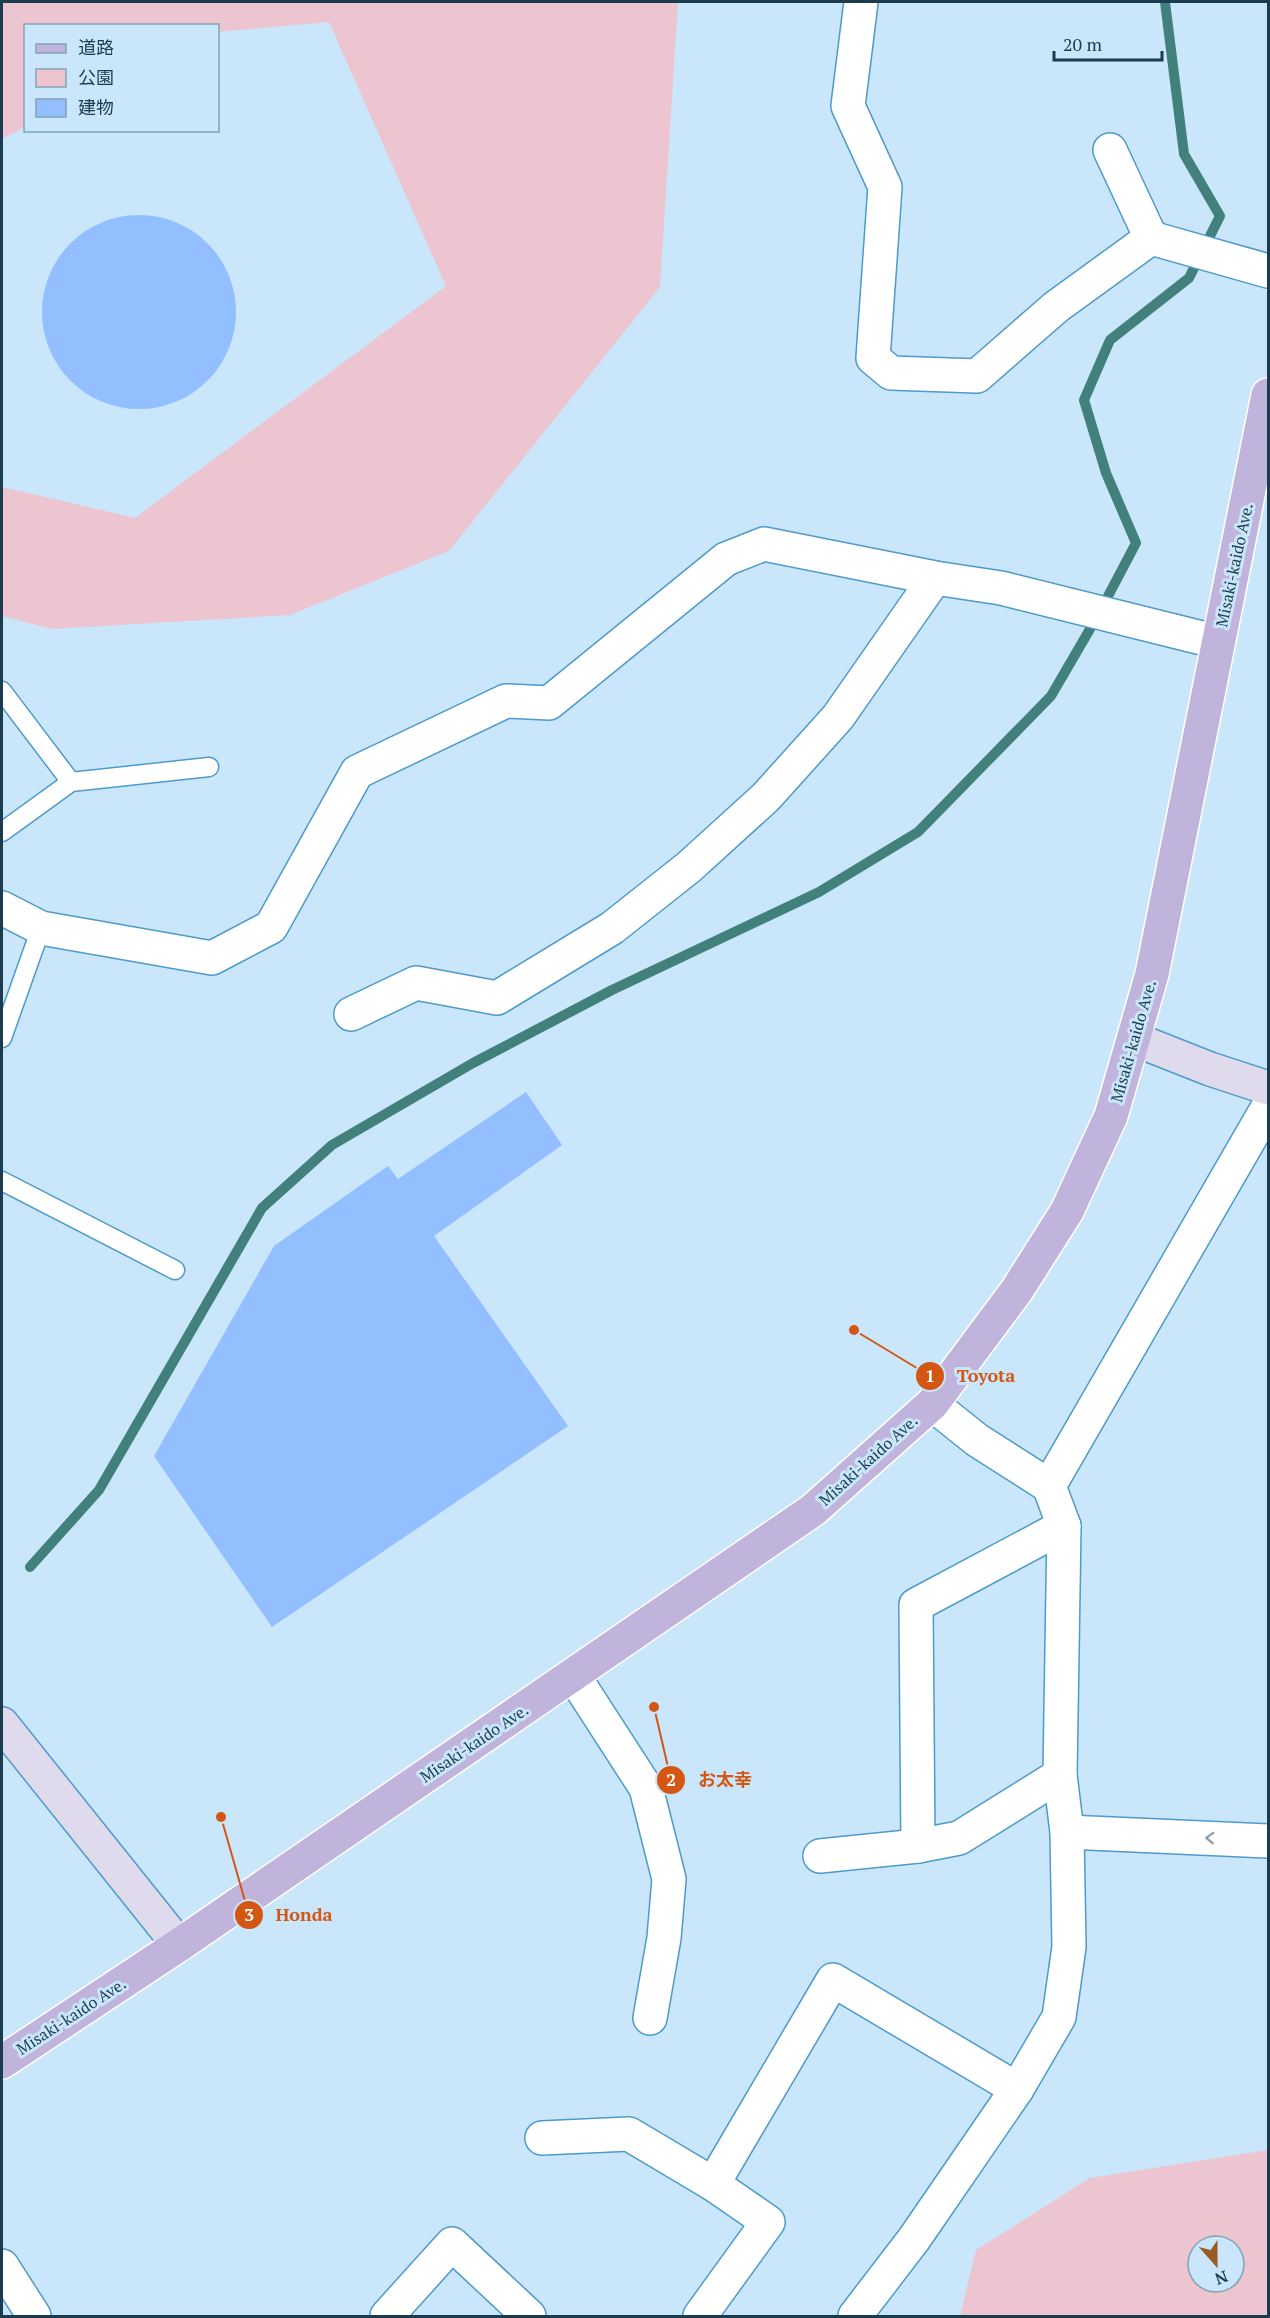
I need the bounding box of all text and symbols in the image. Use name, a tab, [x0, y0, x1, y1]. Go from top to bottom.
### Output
legend	[24, 24, 219, 132]
scale bar	[1054, 24, 1162, 62]
text: 20 m	[1063, 32, 1103, 56]
text: 道路	[78, 35, 114, 59]
text: 公園	[78, 65, 114, 89]
text: 建物	[78, 95, 114, 119]
street label: Misaki-kaido Ave.	[1210, 501, 1258, 629]
street label: Misaki-kaido Ave.	[1105, 977, 1161, 1105]
callout: Toyota	[915, 1358, 1027, 1394]
text: 1	[925, 1363, 935, 1387]
text: Toyota	[957, 1363, 1015, 1387]
street label: Misaki-kaido Ave.	[814, 1410, 922, 1510]
street label: Misaki-kaido Ave.	[416, 1699, 532, 1787]
callout: お太幸	[656, 1762, 764, 1798]
text: 2	[666, 1767, 676, 1791]
text: お太幸	[698, 1767, 752, 1791]
one-way arrow	[1206, 1832, 1215, 1844]
callout: Honda	[234, 1897, 345, 1933]
text: 3	[244, 1902, 254, 1926]
text: Honda	[276, 1902, 332, 1926]
street label: Misaki-kaido Ave.	[12, 1972, 130, 2060]
north arrow	[1186, 2234, 1246, 2294]
text: N	[1212, 2266, 1231, 2290]

